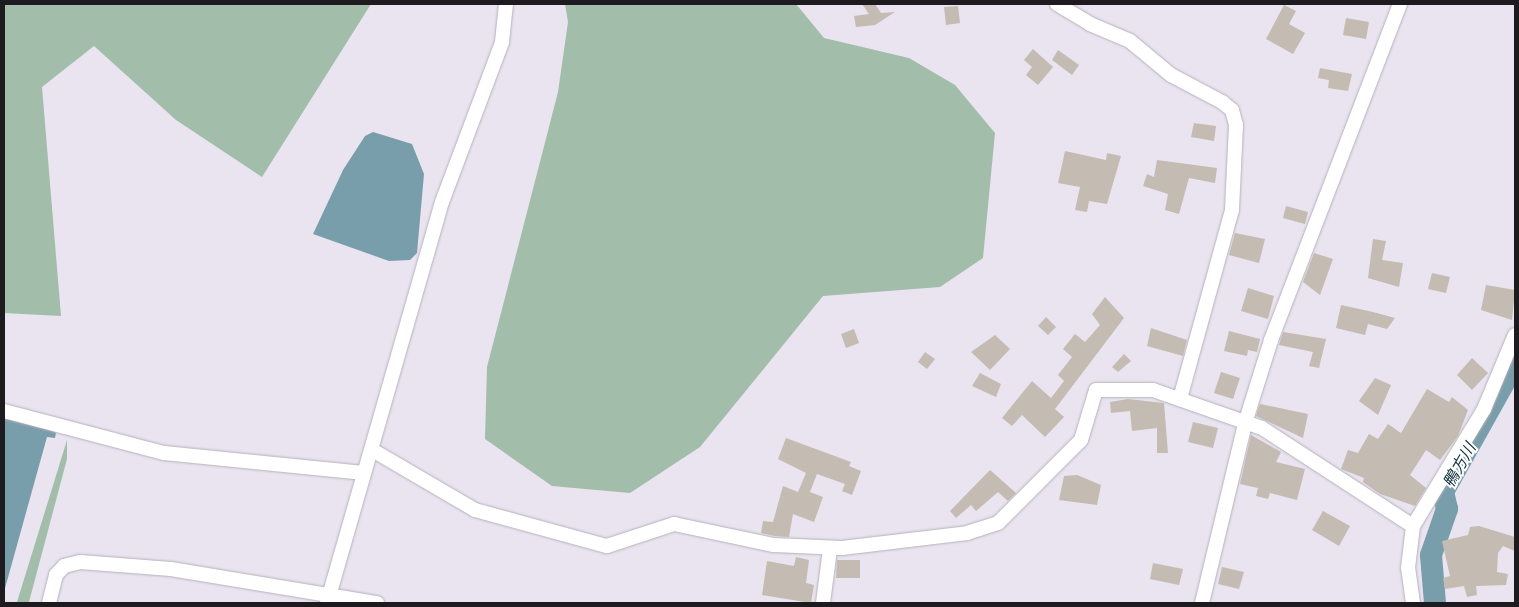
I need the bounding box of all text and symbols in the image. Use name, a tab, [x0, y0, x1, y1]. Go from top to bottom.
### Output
water label: 鴨方川	[1439, 439, 1479, 491]

